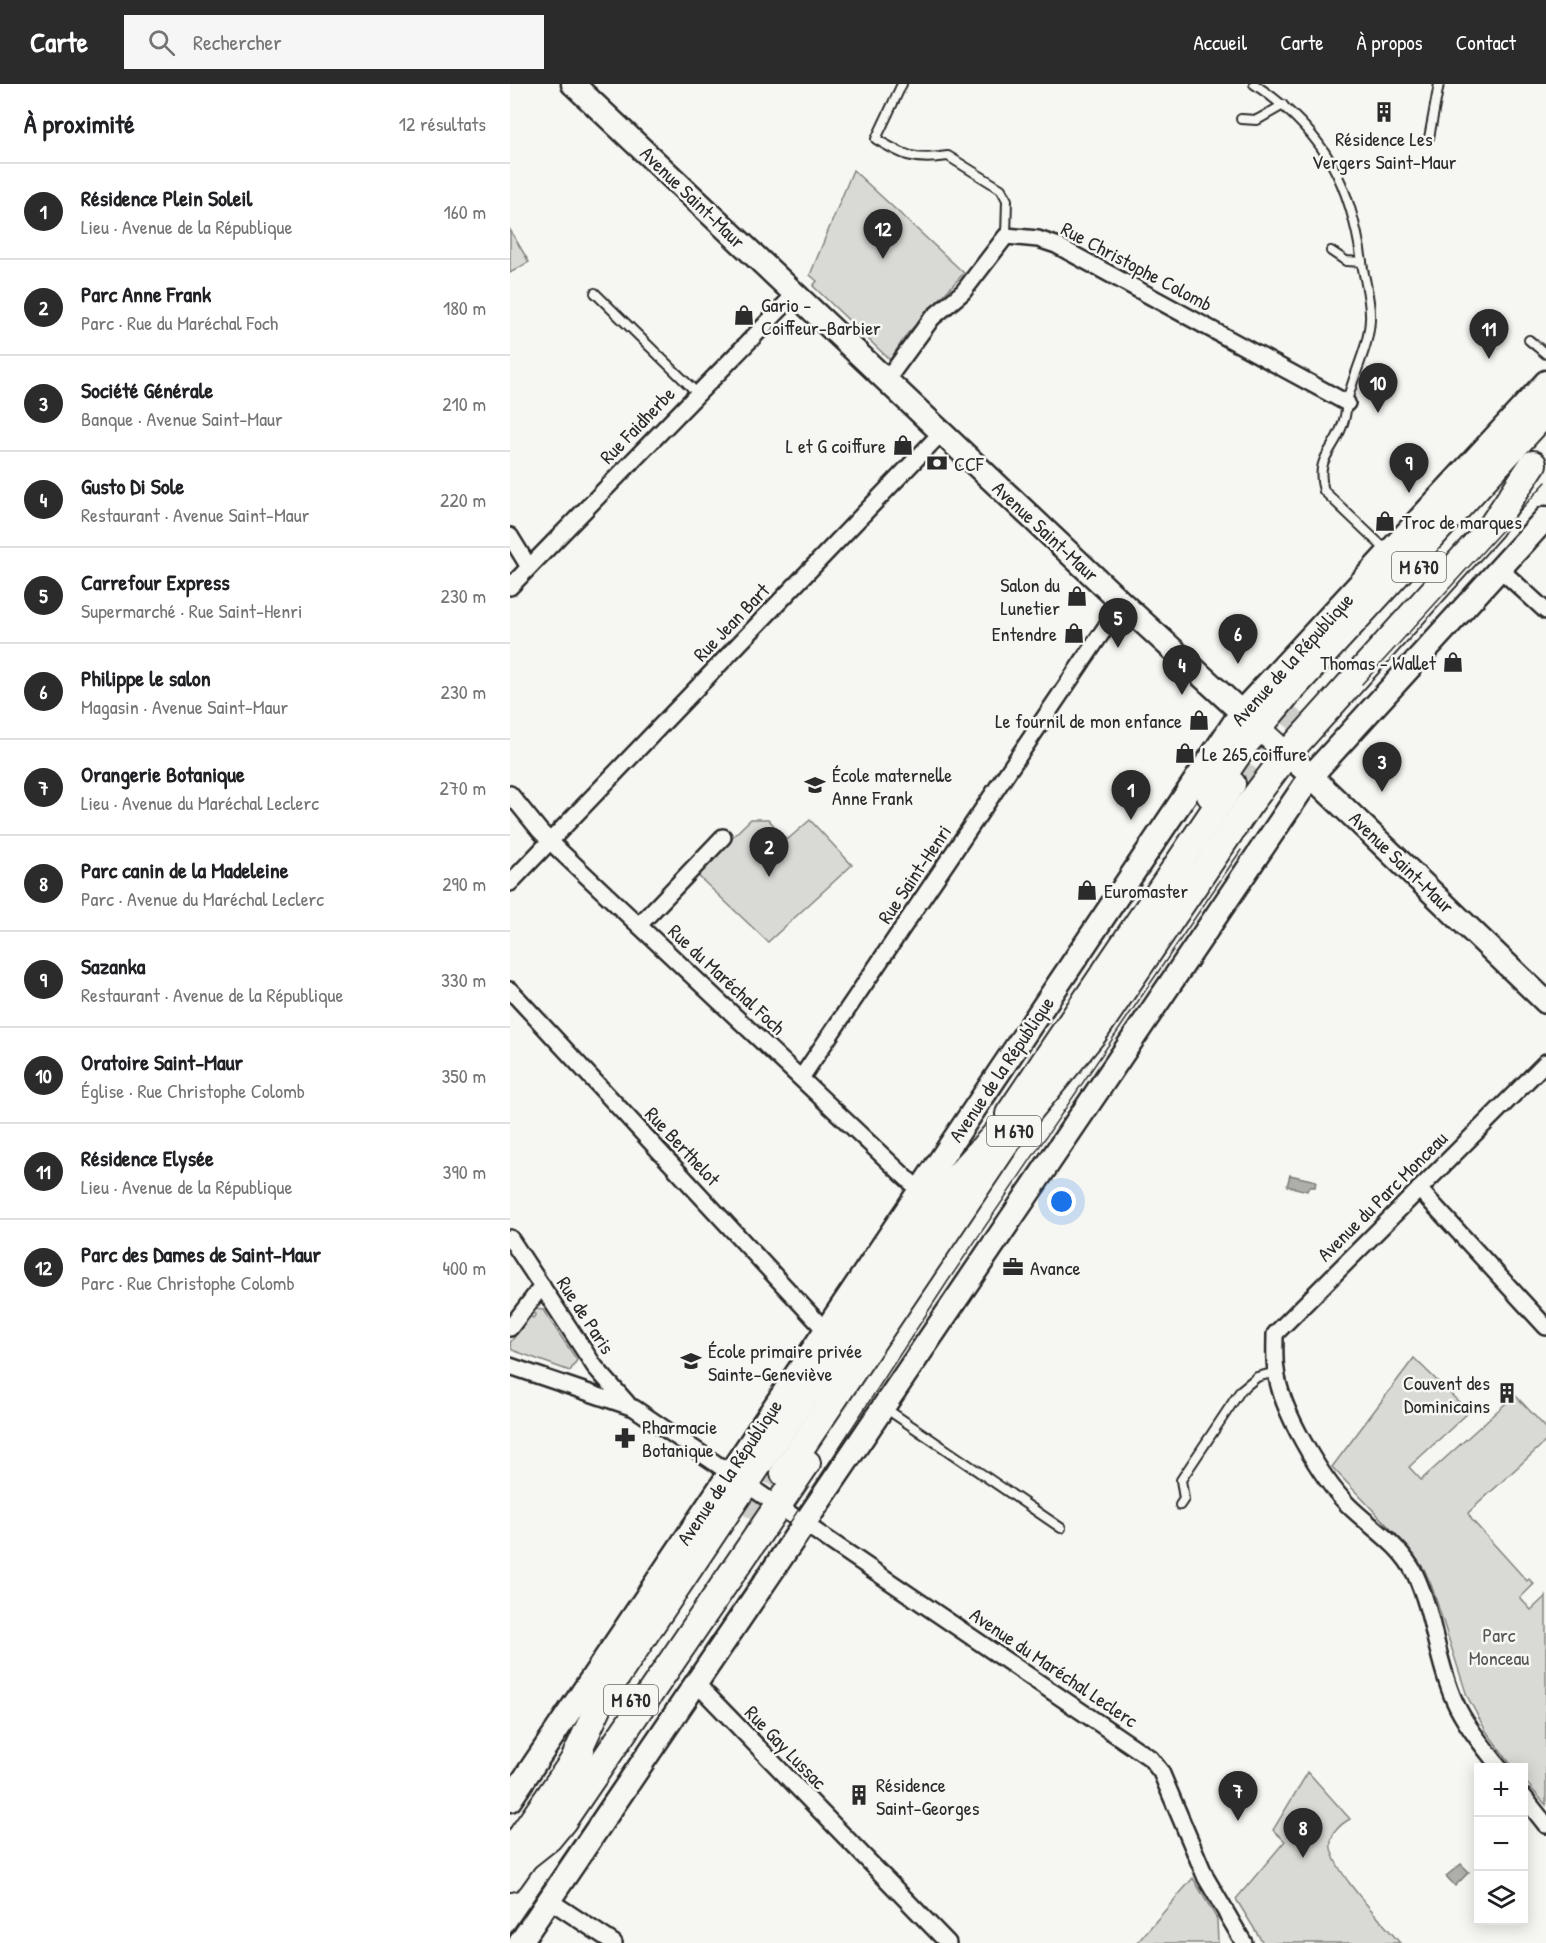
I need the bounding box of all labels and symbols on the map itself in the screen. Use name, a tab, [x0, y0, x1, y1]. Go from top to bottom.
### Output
building icon: Résidence Les Vergers Saint-Maur	[1372, 100, 1396, 124]
place label: Résidence Les Vergers Saint-Maur	[1312, 125, 1457, 175]
street label: Avenue Saint-Maur	[635, 140, 752, 254]
pin: 12	[864, 210, 902, 259]
street label: Rue Christophe Colomb	[1057, 215, 1217, 317]
place label: Gario - Coiffeur-Barbier	[761, 291, 881, 341]
shop icon: Gario - Coiffeur-Barbier	[732, 303, 756, 327]
pin: 11	[1470, 310, 1508, 359]
pin: 10	[1358, 364, 1398, 413]
street label: Rue Faidherbe	[593, 381, 681, 469]
place label: L et G coiffure	[786, 432, 886, 459]
shop icon: L et G coiffure	[891, 433, 915, 457]
pin: 9	[1390, 444, 1428, 493]
place label: CCF	[954, 450, 984, 477]
bank icon: CCF	[925, 451, 949, 475]
street label: Avenue Saint-Maur	[987, 475, 1105, 588]
place label: Troc de marques	[1402, 508, 1522, 535]
shop icon: Troc de marques	[1373, 509, 1397, 533]
road number: M 670	[1392, 552, 1446, 582]
place label: Salon du Lunetier	[1000, 571, 1060, 621]
street label: Rue Jean Bart	[687, 576, 776, 667]
shop icon: Salon du Lunetier	[1065, 584, 1089, 608]
street label: Avenue de la République	[1225, 587, 1359, 731]
pin: 5	[1098, 598, 1138, 648]
pin: 6	[1218, 614, 1258, 664]
place label: Entendre	[992, 620, 1057, 647]
shop icon: Entendre	[1062, 621, 1086, 645]
pin: 4	[1162, 646, 1202, 695]
place label: Thomas - Wallet	[1320, 649, 1437, 676]
shop icon: Thomas - Wallet	[1441, 650, 1465, 674]
place label: Le fournil de mon enfance	[995, 707, 1182, 734]
shop icon: Le fournil de mon enfance	[1187, 708, 1211, 732]
place label: Le 265 coiffure	[1202, 740, 1307, 767]
shop icon: Le 265 coiffure	[1173, 741, 1197, 765]
pin: 3	[1362, 742, 1402, 792]
place label: École maternelle Anne Frank	[832, 761, 952, 811]
pin: 1	[1112, 770, 1150, 820]
school or university icon: École maternelle Anne Frank	[803, 773, 827, 797]
street label: Avenue Saint-Maur	[1344, 805, 1461, 919]
street label: Rue Saint-Henri	[871, 819, 957, 929]
pin: 2	[750, 828, 788, 877]
place label: Euromaster	[1104, 877, 1189, 904]
shop icon: Euromaster	[1075, 878, 1099, 902]
street label: Rue du Maréchal Foch	[663, 918, 791, 1040]
street label: Avenue de la République	[942, 991, 1060, 1147]
street label: Rue Berthelot	[639, 1101, 727, 1192]
road number: M 670	[987, 1116, 1041, 1146]
street label: Avenue du Parc Monceau	[1311, 1125, 1453, 1267]
your location	[1047, 1187, 1076, 1216]
place label: Avance	[1030, 1254, 1080, 1281]
office icon: Avance	[1001, 1255, 1025, 1279]
street label: Rue de Paris	[551, 1271, 621, 1359]
place label: École primaire privée Sainte-Geneviève	[708, 1337, 862, 1387]
school or university icon: École primaire privée Sainte-Geneviève	[679, 1349, 703, 1373]
place label: Couvent des Dominicains	[1403, 1369, 1490, 1419]
building icon: Couvent des Dominicains	[1495, 1381, 1519, 1405]
street label: Avenue de la République	[670, 1394, 788, 1550]
place label: Pharmacie Botanique	[642, 1413, 717, 1463]
pharmacy icon: Pharmacie Botanique	[613, 1426, 637, 1450]
street label: Avenue du Maréchal Leclerc	[965, 1601, 1143, 1733]
park label: Parc Monceau	[1469, 1621, 1529, 1671]
road number: M 670	[604, 1685, 658, 1715]
street label: Rue Gay Lussac	[739, 1699, 833, 1795]
place label: Résidence Saint-Georges	[876, 1771, 980, 1821]
pin: 7	[1218, 1772, 1258, 1821]
building icon: Résidence Saint-Georges	[847, 1783, 871, 1807]
pin: 8	[1284, 1808, 1322, 1858]

